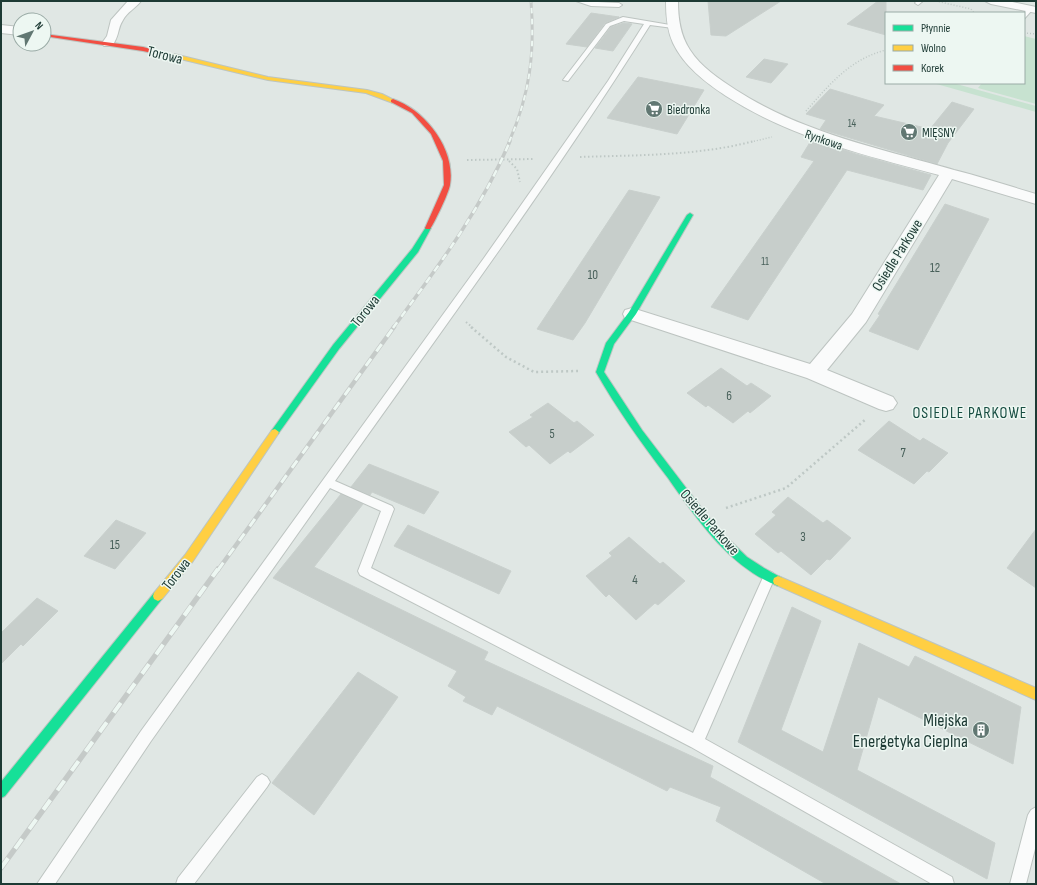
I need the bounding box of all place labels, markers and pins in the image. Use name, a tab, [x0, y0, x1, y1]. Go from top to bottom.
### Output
supermarket icon: Biedronka	[644, 99, 664, 119]
place label: Biedronka	[667, 102, 710, 118]
supermarket icon: MIĘSNY	[899, 122, 919, 142]
place label: MIĘSNY	[922, 125, 956, 141]
place label: Miejska Energetyka Cieplna	[853, 710, 968, 752]
building icon: Miejska Energetyka Cieplna	[971, 720, 991, 740]

